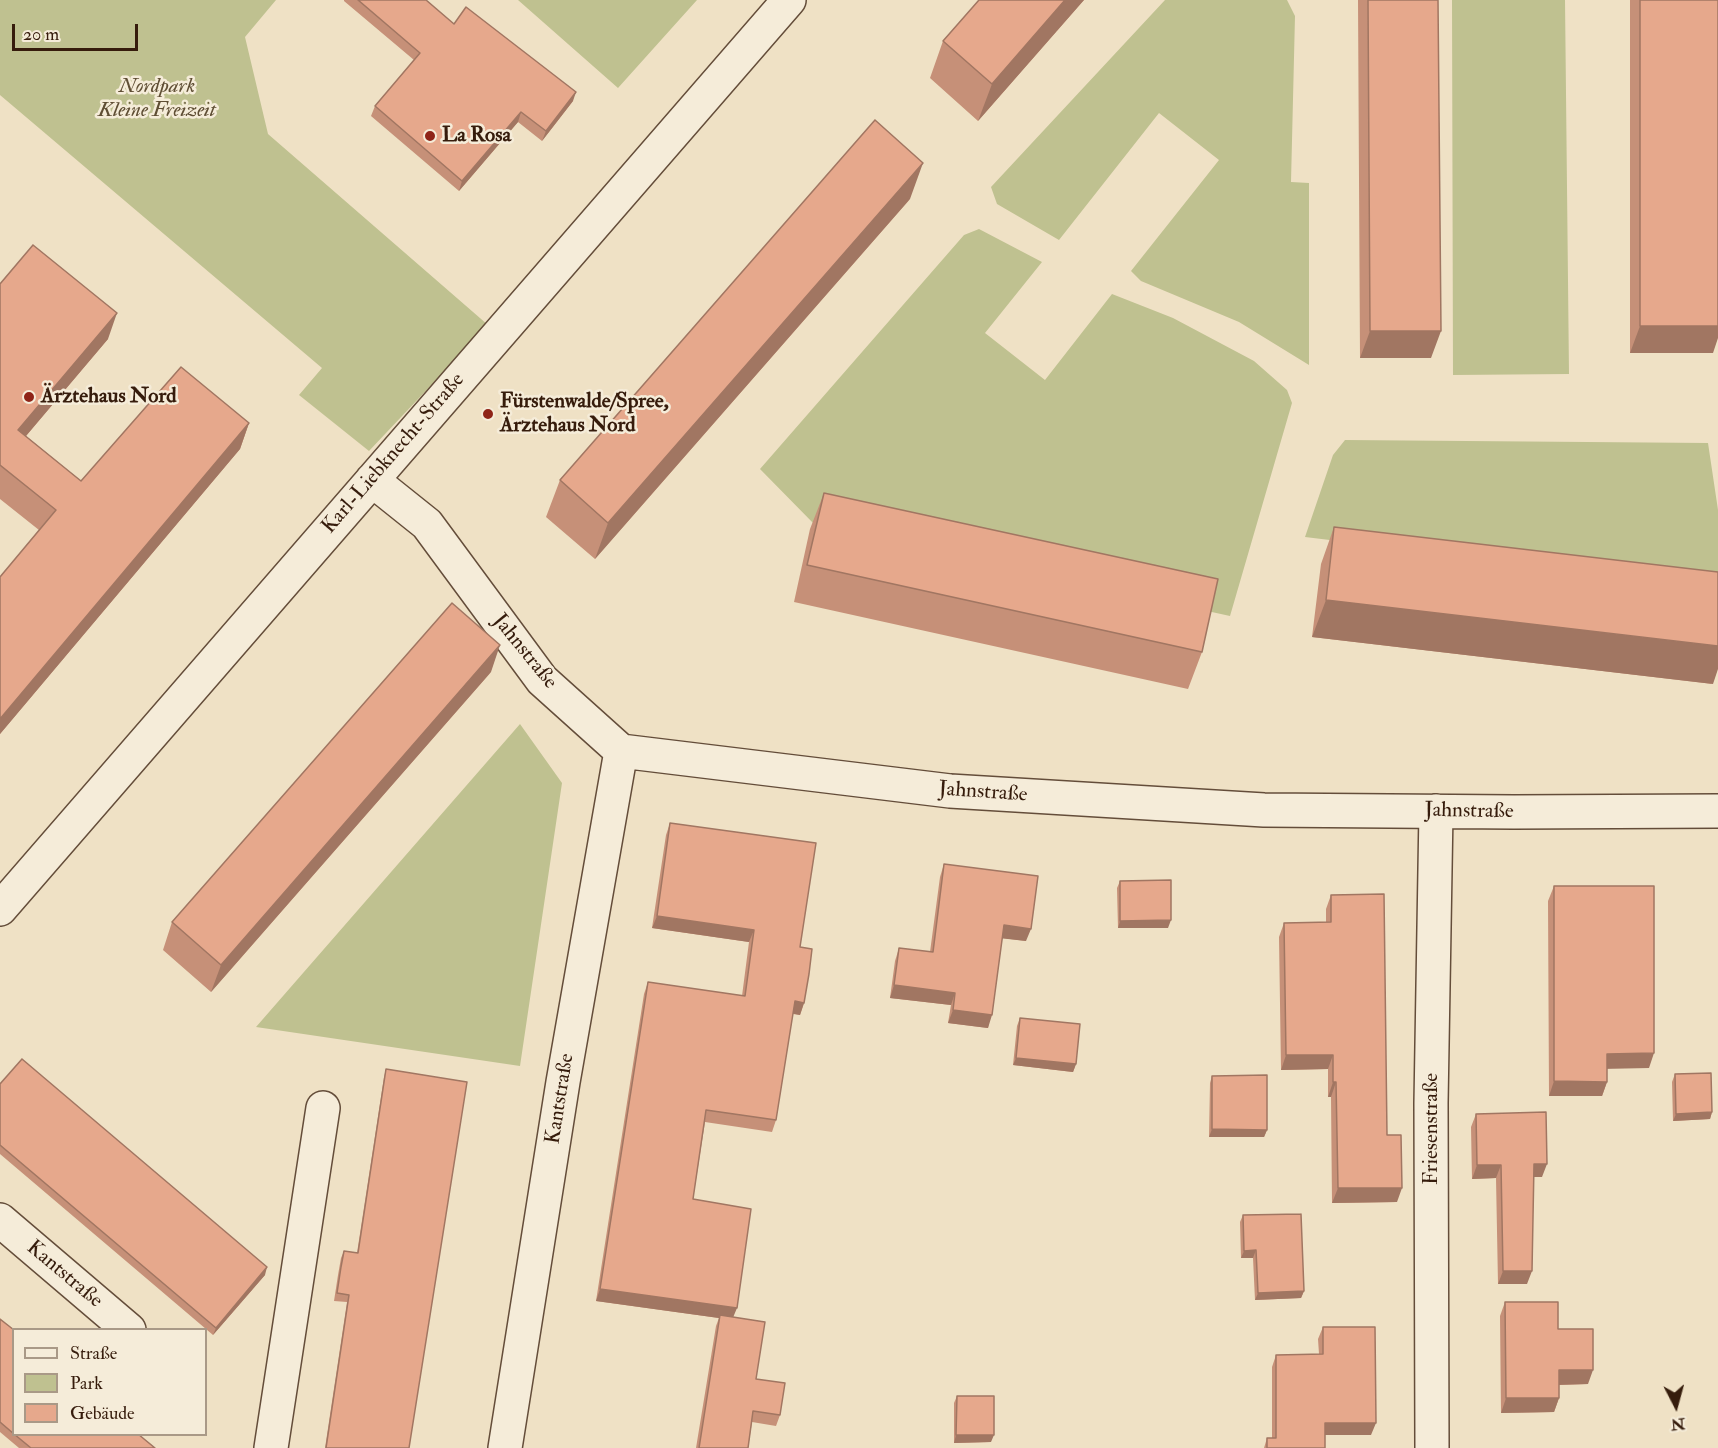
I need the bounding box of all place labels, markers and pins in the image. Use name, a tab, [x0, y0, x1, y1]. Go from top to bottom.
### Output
place label: La Rosa	[442, 123, 511, 149]
marker: La Rosa	[423, 129, 437, 143]
place label: Ärztehaus Nord	[41, 384, 177, 410]
place label: Fürstenwalde/Spree, Ärztehaus Nord	[500, 389, 669, 439]
marker: Ärztehaus Nord	[22, 390, 36, 404]
marker: Fürstenwalde/Spree, Ärztehaus Nord	[481, 407, 495, 421]

